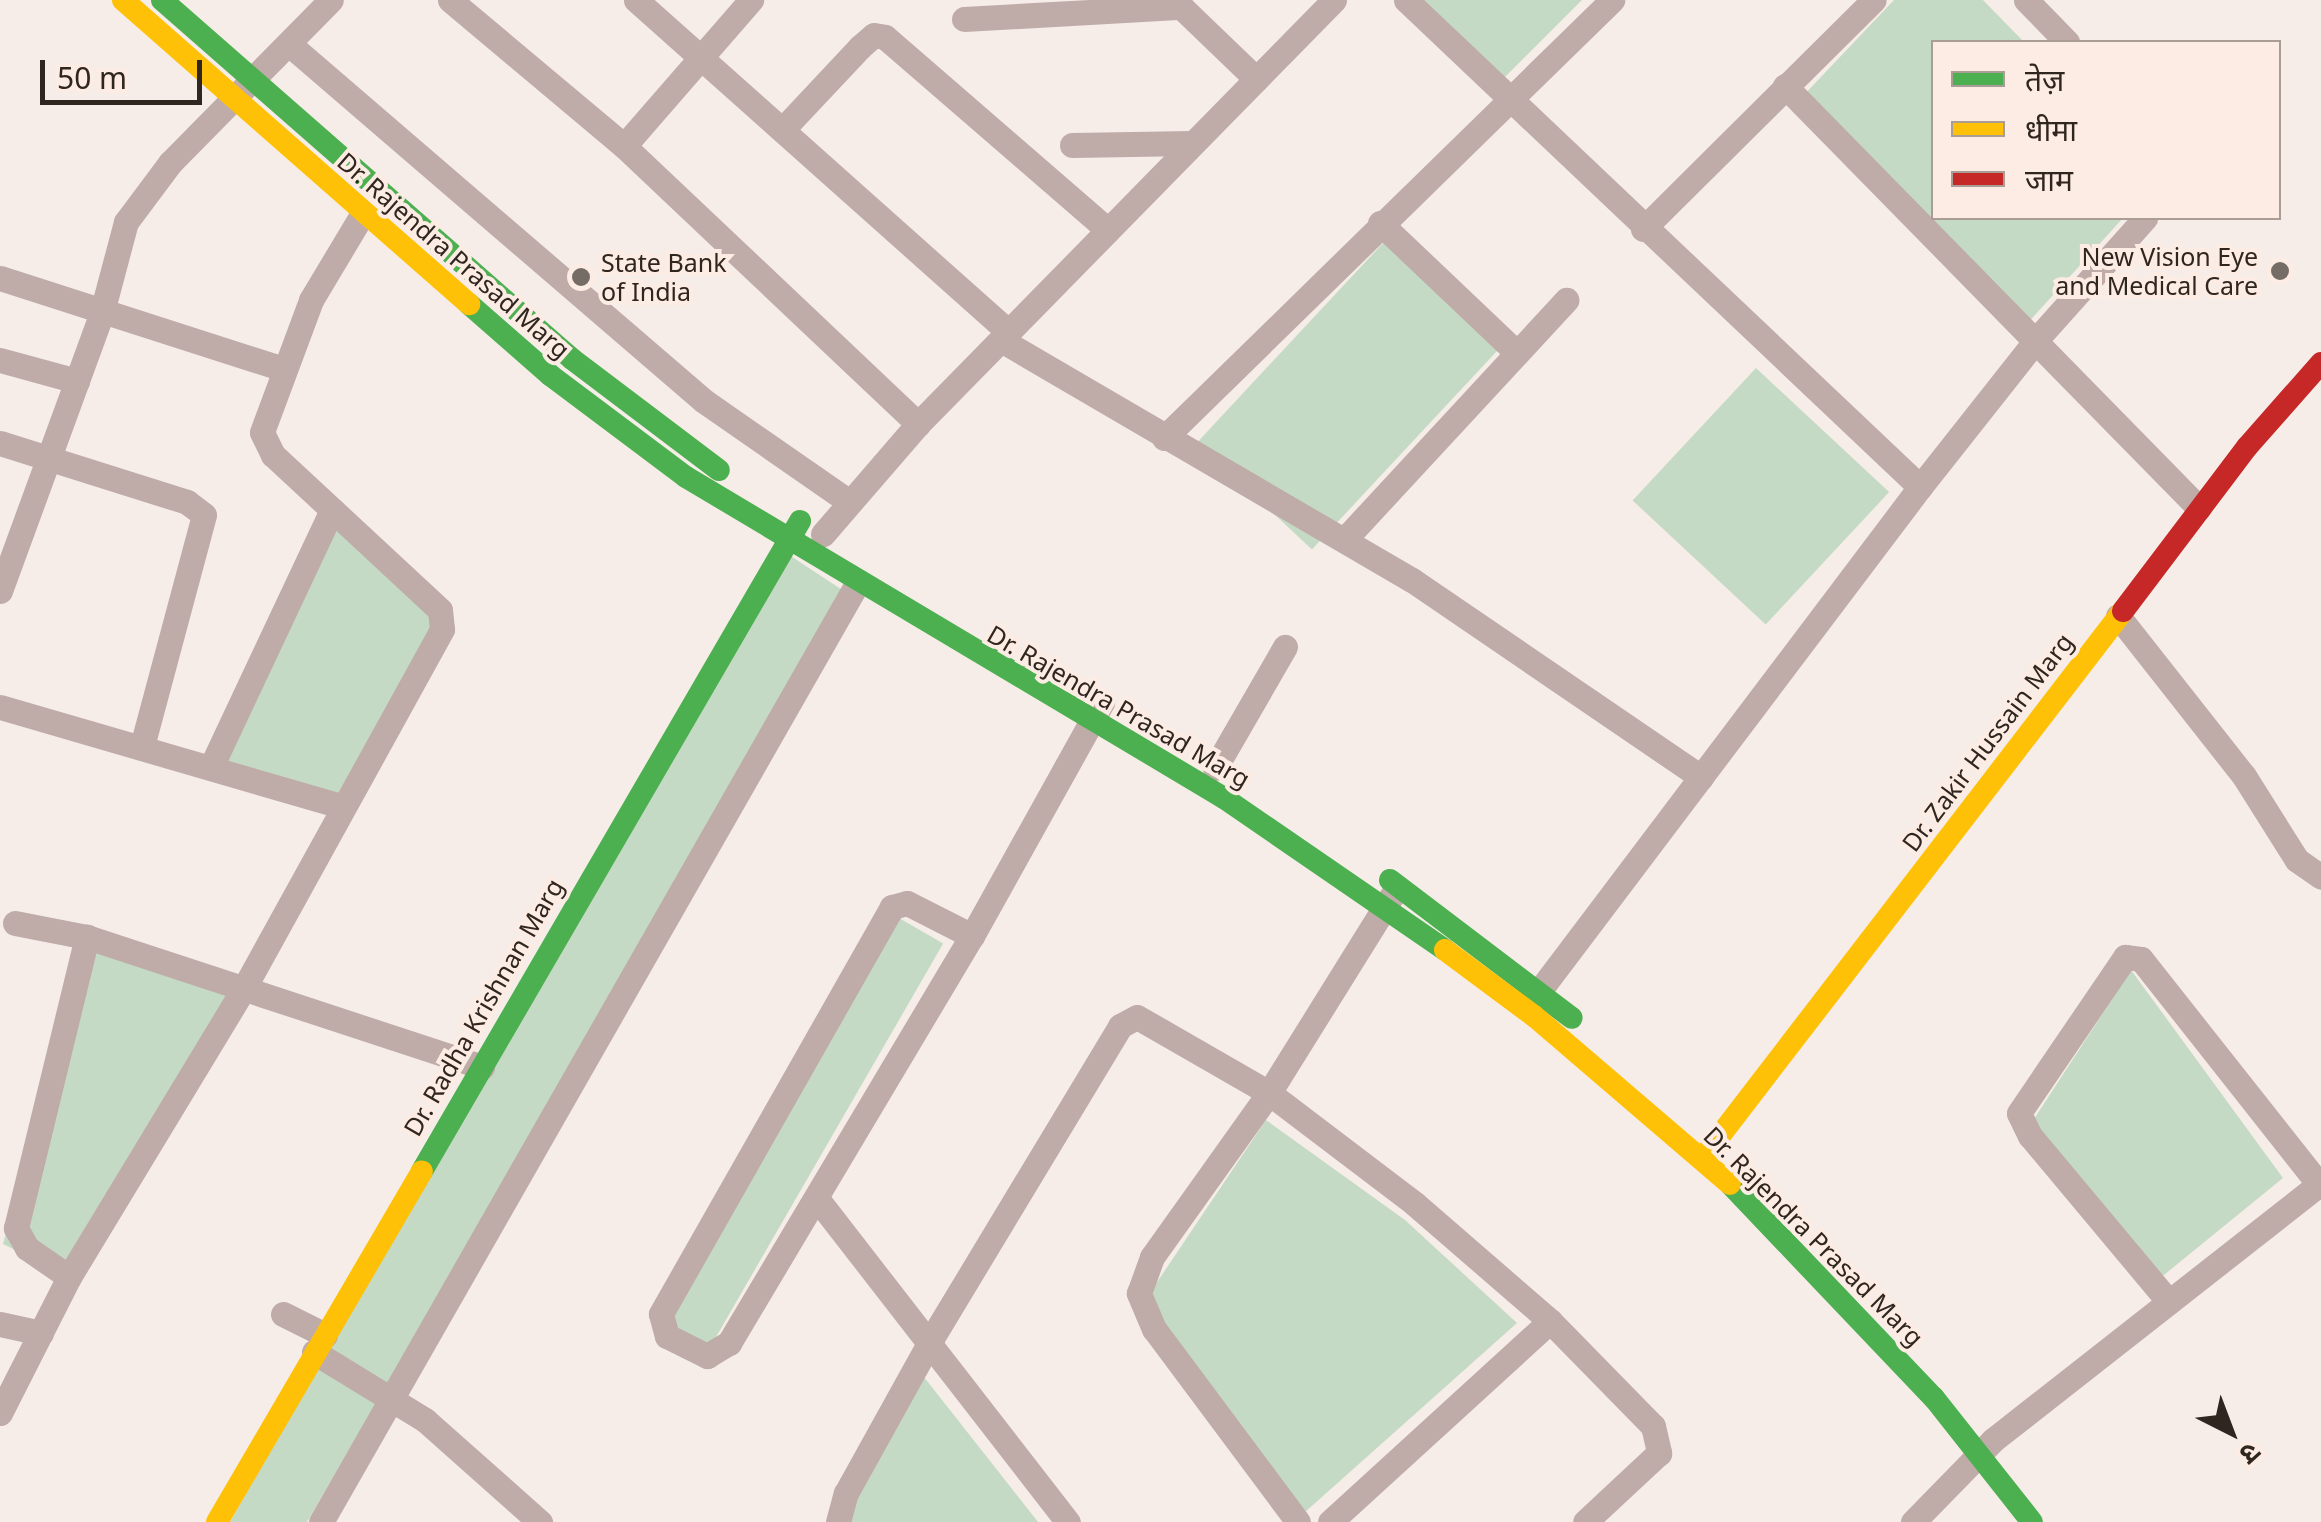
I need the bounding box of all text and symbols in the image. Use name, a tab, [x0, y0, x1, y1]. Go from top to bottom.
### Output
scale bar	[45, 40, 208, 102]
legend	[1931, 40, 2281, 220]
text: 50 m	[57, 57, 127, 98]
text: तेज़	[2025, 59, 2064, 100]
text: धीमा	[2025, 109, 2077, 150]
street label: Dr. Rajendra Prasad Marg	[332, 146, 576, 364]
text: जाम	[2025, 159, 2073, 200]
place label: New Vision Eye and Medical Care	[2055, 242, 2258, 301]
place label: State Bank of India	[601, 248, 726, 307]
marker: New Vision Eye and Medical Care	[2267, 258, 2293, 284]
marker: State Bank of India	[570, 266, 592, 288]
street label: Dr. Rajendra Prasad Marg	[982, 618, 1256, 794]
street label: Dr. Zakir Hussain Marg	[1895, 627, 2079, 857]
street label: Dr. Radha Krishnan Marg	[397, 873, 569, 1141]
street label: Dr. Rajendra Prasad Marg	[1698, 1120, 1930, 1352]
north arrow	[2181, 1382, 2281, 1482]
text: उ	[2232, 1435, 2270, 1474]

